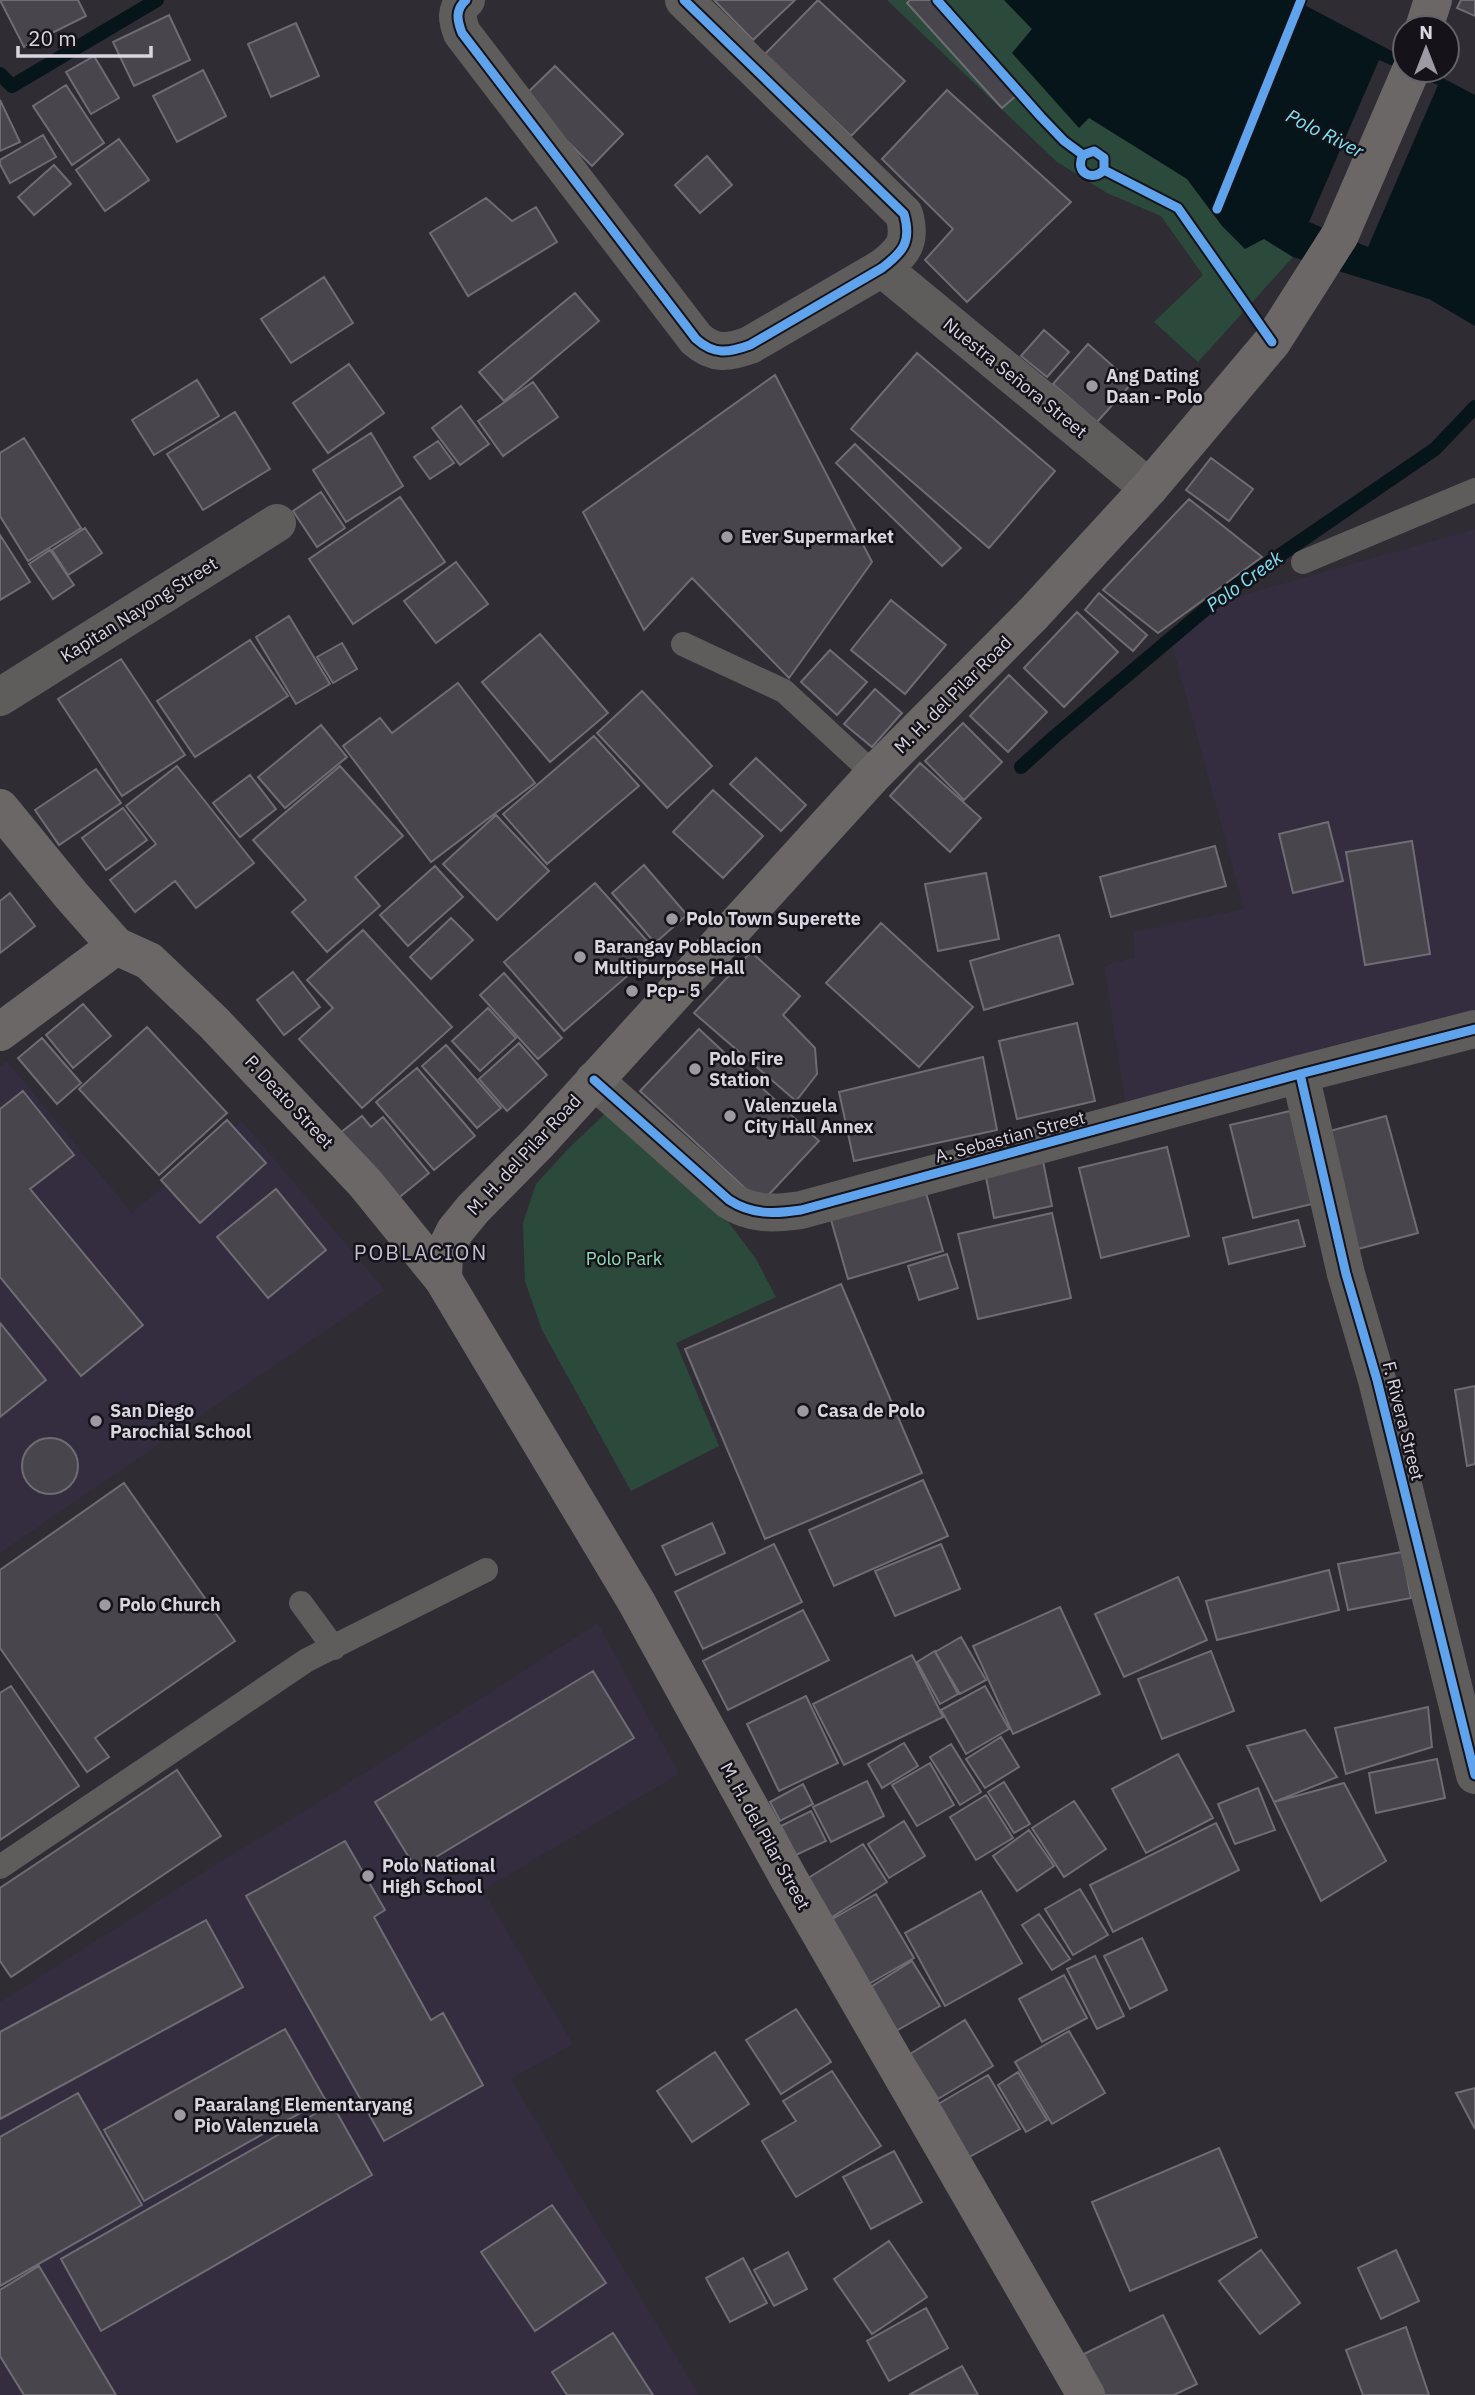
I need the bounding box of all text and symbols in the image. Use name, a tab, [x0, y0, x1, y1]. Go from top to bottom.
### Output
scale bar	[18, 14, 150, 58]
north arrow	[1391, 14, 1461, 84]
text: N	[1419, 20, 1433, 44]
text: 20 m	[28, 24, 77, 52]
water label: Polo River	[1282, 103, 1369, 163]
street label: Nuestra Señora Street	[939, 312, 1092, 443]
place label: Ang Dating Daan - Polo	[1106, 364, 1203, 408]
marker: Ang Dating Daan - Polo	[1084, 378, 1100, 394]
place label: Ever Supermarket	[741, 525, 894, 548]
marker: Ever Supermarket	[719, 529, 735, 545]
water label: Polo Creek	[1201, 545, 1288, 617]
street label: Kapitan Nayong Street	[56, 552, 221, 667]
street label: M. H. del Pilar Road	[889, 631, 1016, 758]
place label: Polo Town Superette	[686, 907, 861, 930]
marker: Polo Town Superette	[664, 911, 680, 927]
place label: Barangay Poblacion Multipurpose Hall	[594, 935, 762, 979]
marker: Barangay Poblacion Multipurpose Hall	[572, 949, 588, 965]
place label: Pcp- 5	[646, 979, 700, 1002]
marker: Pcp- 5	[624, 983, 640, 999]
place label: Polo Fire Station	[709, 1047, 783, 1091]
street label: P. Deato Street	[240, 1050, 339, 1153]
marker: Polo Fire Station	[687, 1061, 703, 1077]
street label: M. H. del Pilar Road	[462, 1089, 586, 1220]
place label: Valenzuela City Hall Annex	[744, 1094, 874, 1138]
street label: A. Sebastian Street	[932, 1105, 1087, 1168]
marker: Valenzuela City Hall Annex	[722, 1108, 738, 1124]
district label: POBLACION	[354, 1238, 488, 1266]
park label: Polo Park	[586, 1247, 663, 1270]
street label: F. Rivera Street	[1378, 1359, 1429, 1483]
place label: San Diego Parochial School	[110, 1399, 252, 1443]
place label: Casa de Polo	[817, 1399, 925, 1422]
marker: Casa de Polo	[795, 1403, 811, 1419]
marker: San Diego Parochial School	[88, 1413, 104, 1429]
place label: Polo Church	[119, 1593, 221, 1616]
marker: Polo Church	[97, 1597, 113, 1613]
street label: M. H. del Pilar Street	[715, 1758, 816, 1914]
place label: Polo National High School	[382, 1854, 496, 1898]
marker: Polo National High School	[360, 1868, 376, 1884]
place label: Paaralang Elementaryang Pio Valenzuela	[194, 2093, 412, 2137]
marker: Paaralang Elementaryang Pio Valenzuela	[172, 2107, 188, 2123]

